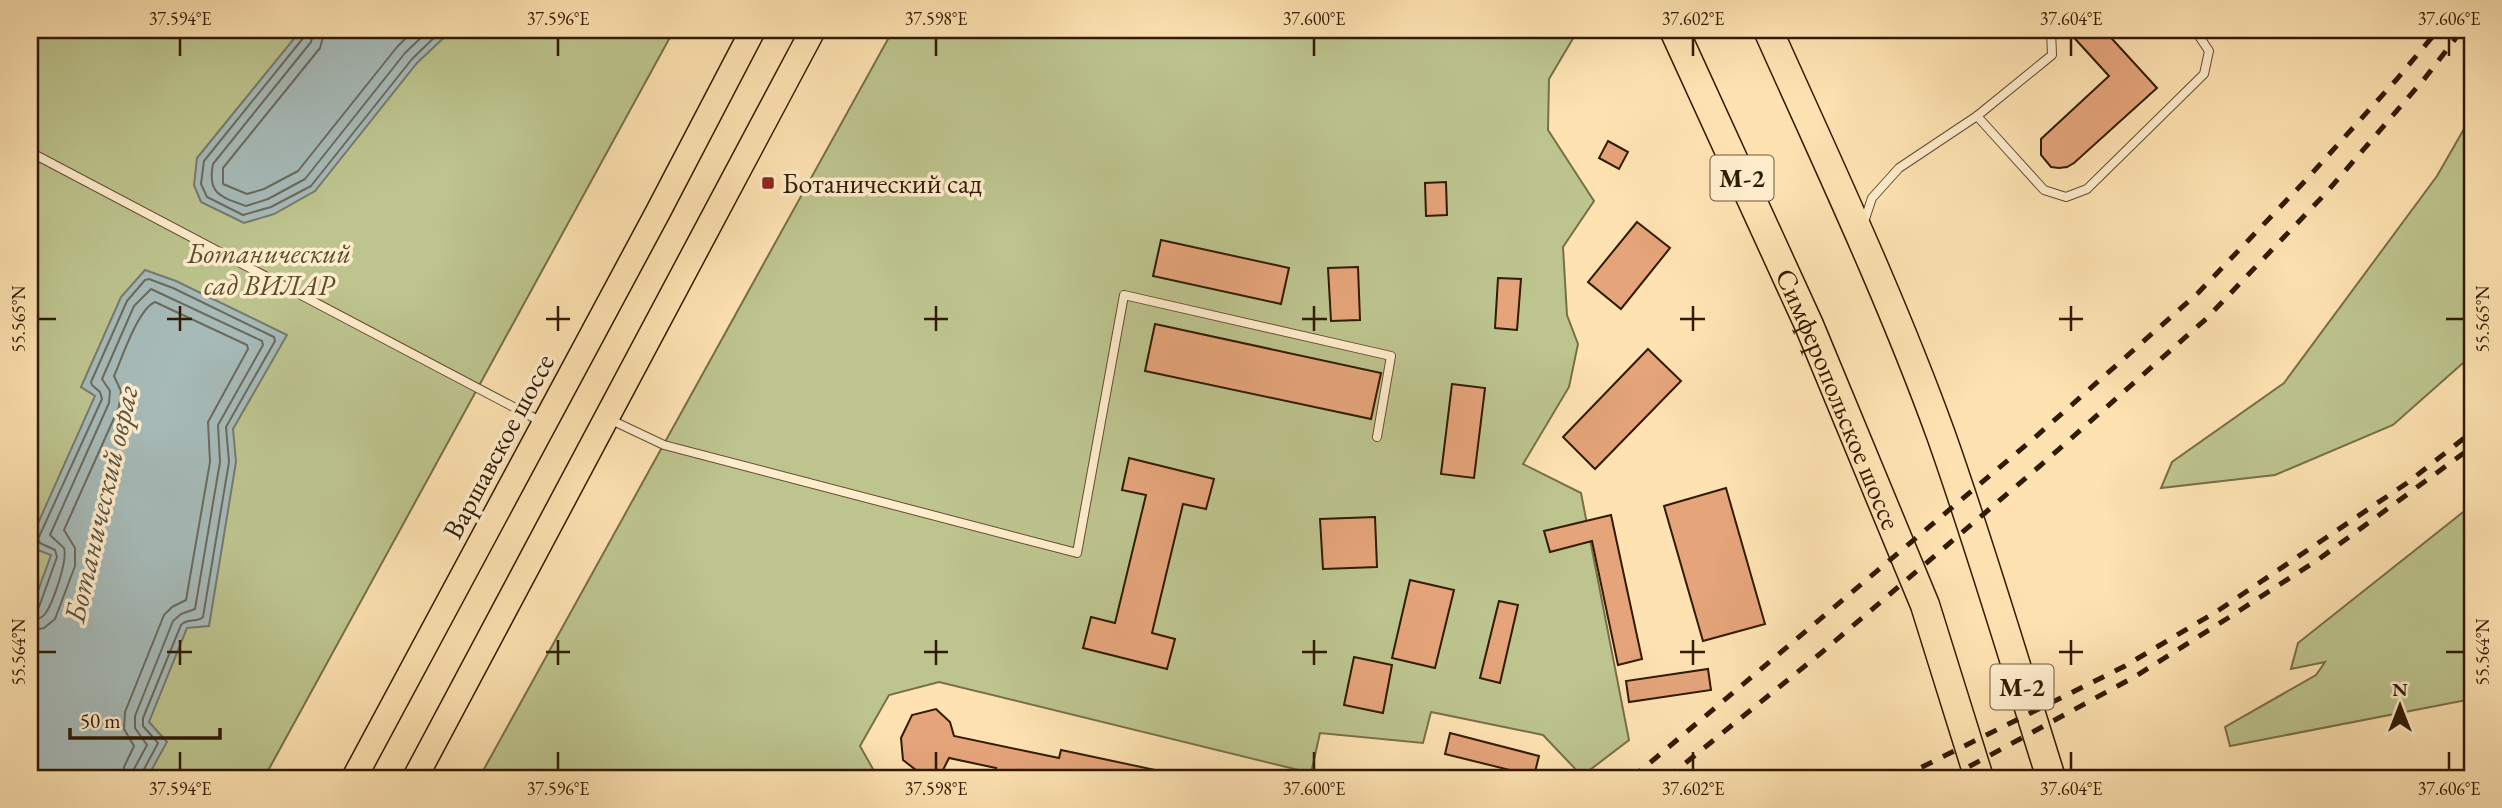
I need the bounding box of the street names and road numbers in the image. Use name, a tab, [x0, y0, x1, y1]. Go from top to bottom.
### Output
road number: М-2	[1710, 155, 1774, 200]
street label: Симферопольское шоссе	[1767, 263, 1910, 535]
street label: Варшавское шоссе	[434, 347, 562, 545]
road number: М-2	[1990, 664, 2054, 709]

